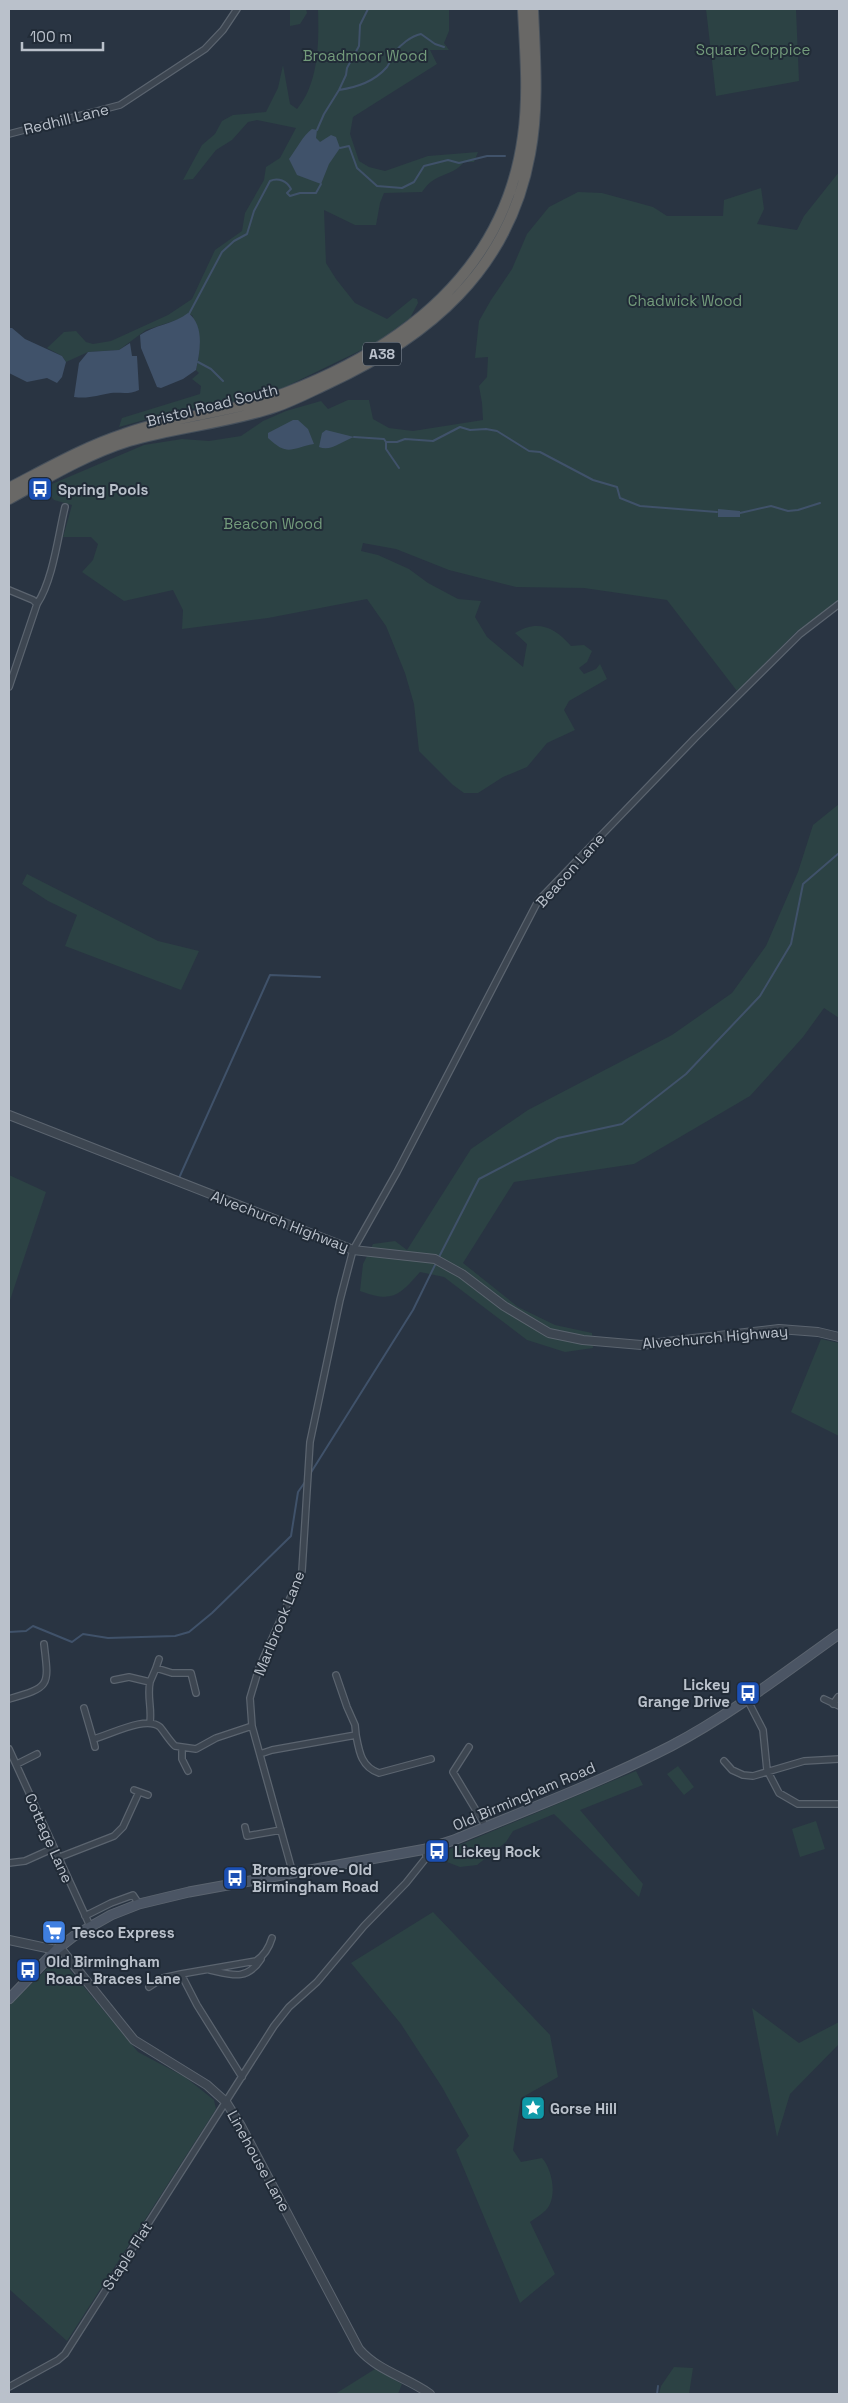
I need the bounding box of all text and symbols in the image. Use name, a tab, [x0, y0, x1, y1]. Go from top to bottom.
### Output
scale bar	[22, 20, 104, 52]
text: 100 m	[30, 27, 72, 46]
park label: Square Coppice	[696, 40, 810, 59]
park label: Broadmoor Wood	[303, 46, 427, 65]
street label: Redhill Lane	[22, 99, 111, 139]
park label: Chadwick Wood	[628, 291, 742, 310]
road number: A38	[363, 342, 401, 366]
street label: Bristol Road South	[144, 379, 280, 431]
bus stop icon: Spring Pools	[27, 476, 53, 502]
place label: Spring Pools	[58, 480, 148, 499]
park label: Beacon Wood	[223, 514, 323, 533]
street label: Beacon Lane	[532, 829, 608, 911]
street label: Alvechurch Highway	[208, 1186, 352, 1256]
street label: Alvechurch Highway	[641, 1321, 789, 1353]
street label: Marlbrook Lane	[249, 1568, 309, 1678]
place label: Lickey Grange Drive	[638, 1675, 730, 1711]
bus stop icon: Lickey Grange Drive	[735, 1680, 761, 1706]
street label: Old Birmingham Road	[450, 1757, 598, 1835]
street label: Cottage Lane	[21, 1790, 77, 1886]
bus stop icon: Lickey Rock	[424, 1838, 450, 1864]
place label: Lickey Rock	[454, 1842, 541, 1861]
place label: Bromsgrove- Old Birmingham Road	[252, 1860, 379, 1896]
bus stop icon: Bromsgrove- Old Birmingham Road	[222, 1865, 248, 1891]
supermarket icon: Tesco Express	[41, 1919, 67, 1945]
place label: Tesco Express	[72, 1923, 175, 1942]
place label: Old Birmingham Road- Braces Lane	[46, 1952, 181, 1988]
bus stop icon: Old Birmingham Road- Braces Lane	[15, 1957, 41, 1983]
place icon: Gorse Hill	[520, 2095, 546, 2121]
place label: Gorse Hill	[550, 2099, 617, 2118]
street label: Linehouse Lane	[223, 2107, 295, 2215]
street label: Staple Flat	[98, 2218, 156, 2294]

